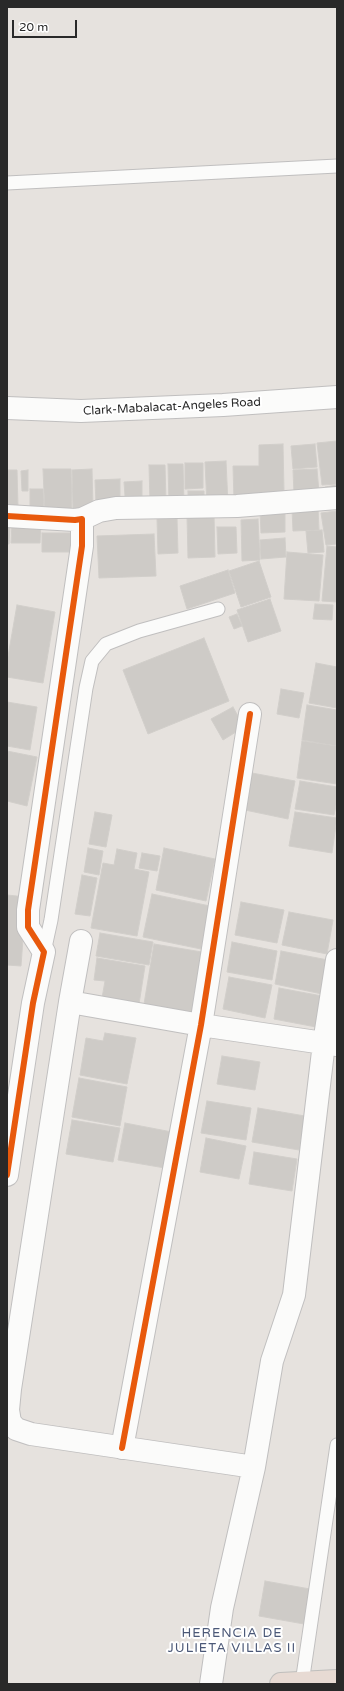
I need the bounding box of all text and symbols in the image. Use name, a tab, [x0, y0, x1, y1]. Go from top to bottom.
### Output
scale bar	[14, 12, 79, 38]
text: 20 m	[19, 20, 48, 34]
street label: Clark-Mabalacat-Angeles Road	[83, 395, 261, 419]
district label: HERENCIA DE JULIETA VILLAS II	[168, 1626, 296, 1657]

